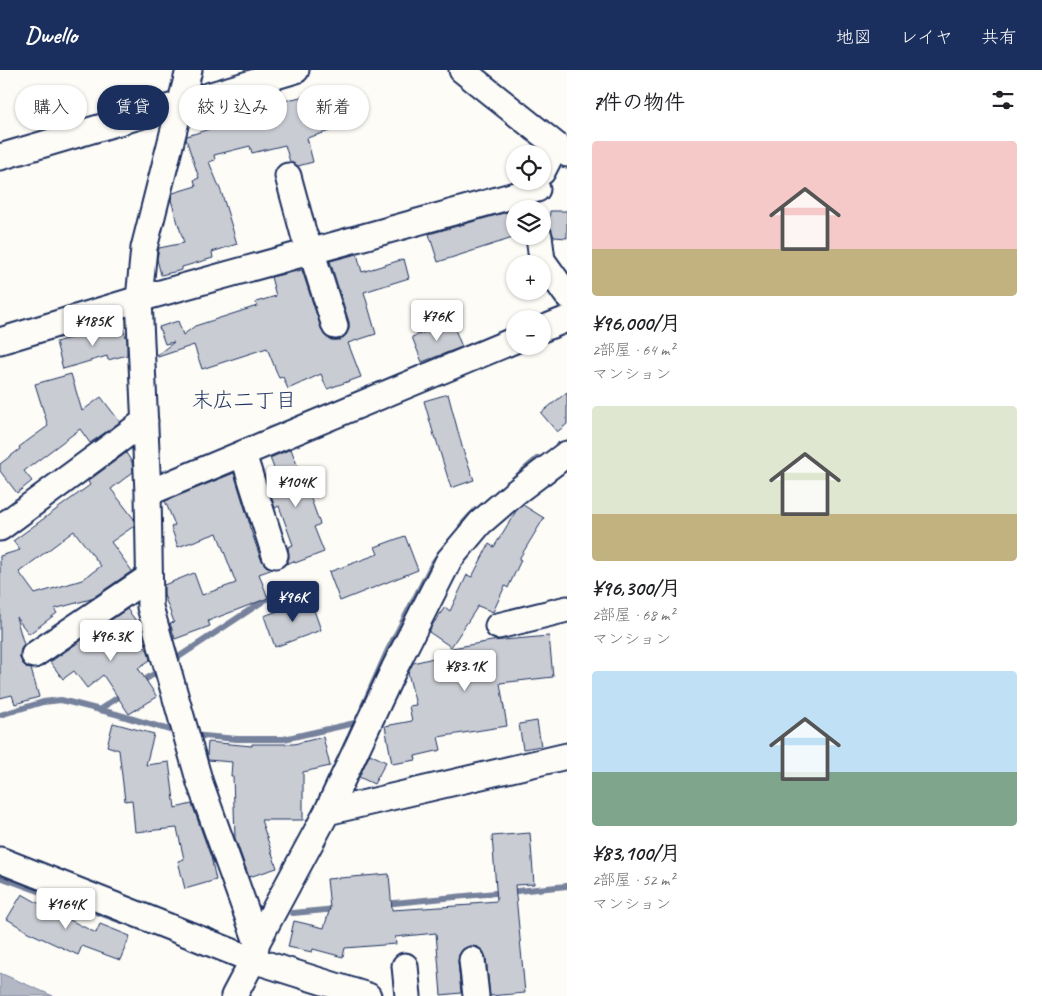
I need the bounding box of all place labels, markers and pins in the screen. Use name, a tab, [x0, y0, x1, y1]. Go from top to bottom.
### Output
pin: ¥76K	[407, 300, 467, 342]
pin: ¥185K	[58, 304, 128, 347]
pin: ¥104K	[261, 466, 331, 508]
pin: ¥96K	[263, 580, 323, 623]
pin: ¥96.3K	[70, 620, 152, 662]
pin: ¥83.1K	[424, 650, 506, 692]
pin: ¥164K	[31, 888, 101, 930]

